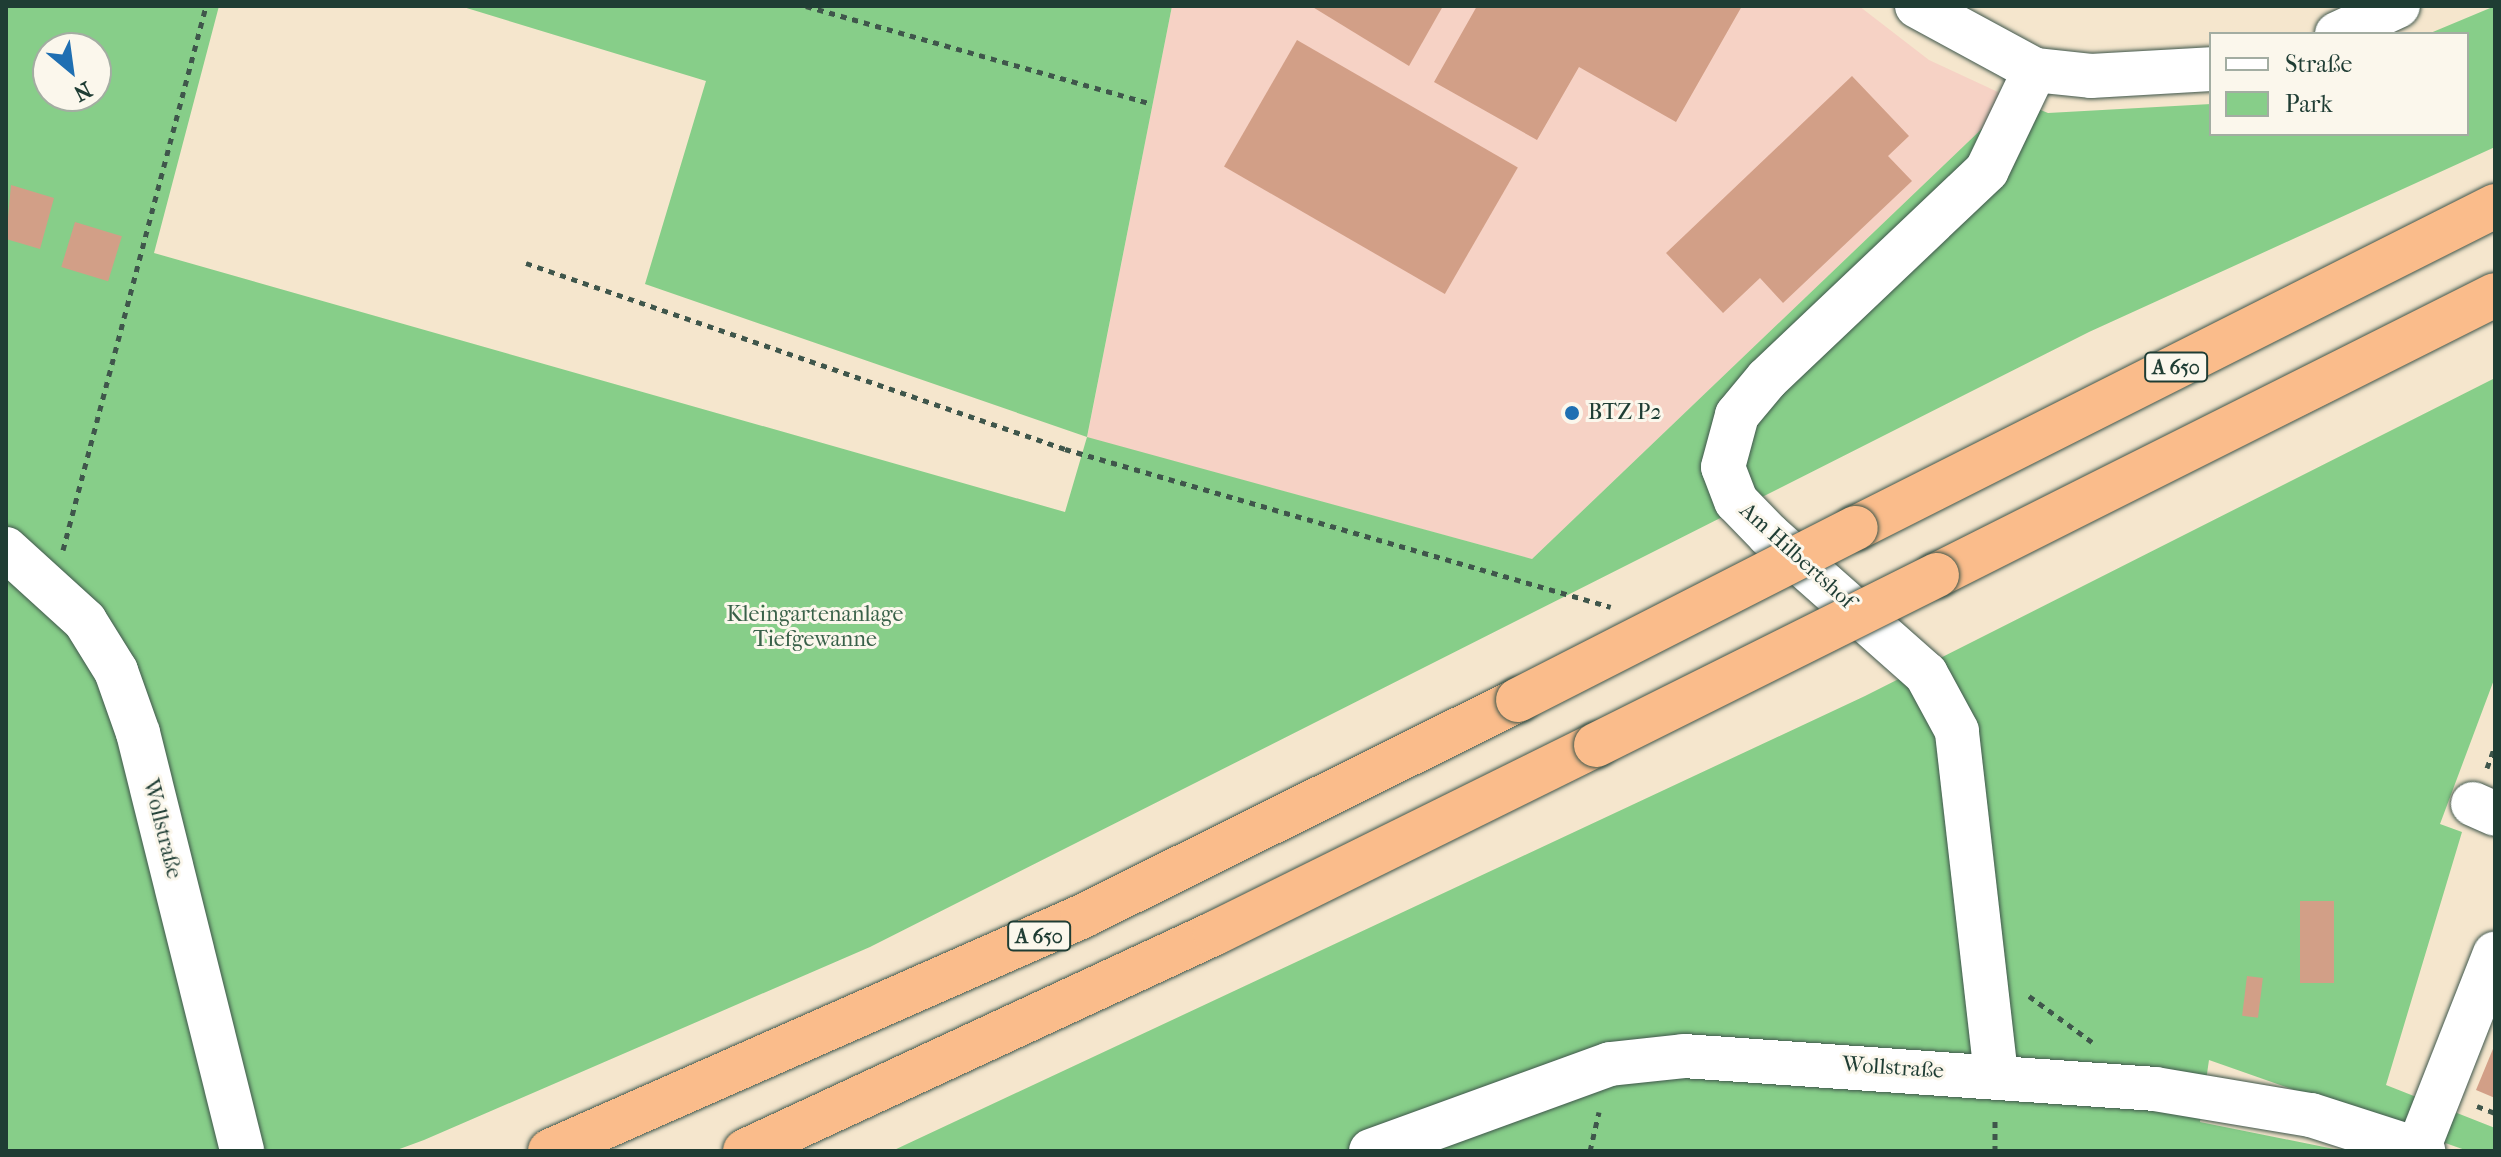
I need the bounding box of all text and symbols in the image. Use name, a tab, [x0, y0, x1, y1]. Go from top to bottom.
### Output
north arrow	[32, 32, 112, 112]
legend	[2209, 32, 2469, 136]
text: Straße	[2285, 50, 2352, 78]
text: N	[69, 76, 96, 107]
text: Park	[2285, 90, 2333, 118]
road number: A 650	[2144, 351, 2208, 383]
place label: BTZ P2	[1588, 400, 1662, 426]
marker: BTZ P2	[1563, 404, 1581, 422]
street label: Am Hilbertshof	[1734, 498, 1860, 614]
park label: Kleingartenanlage Tiefgewanne	[727, 601, 903, 652]
street label: Wollstraße	[137, 776, 187, 882]
road number: A 650	[1007, 920, 1071, 952]
street label: Wollstraße	[1841, 1051, 1945, 1085]

